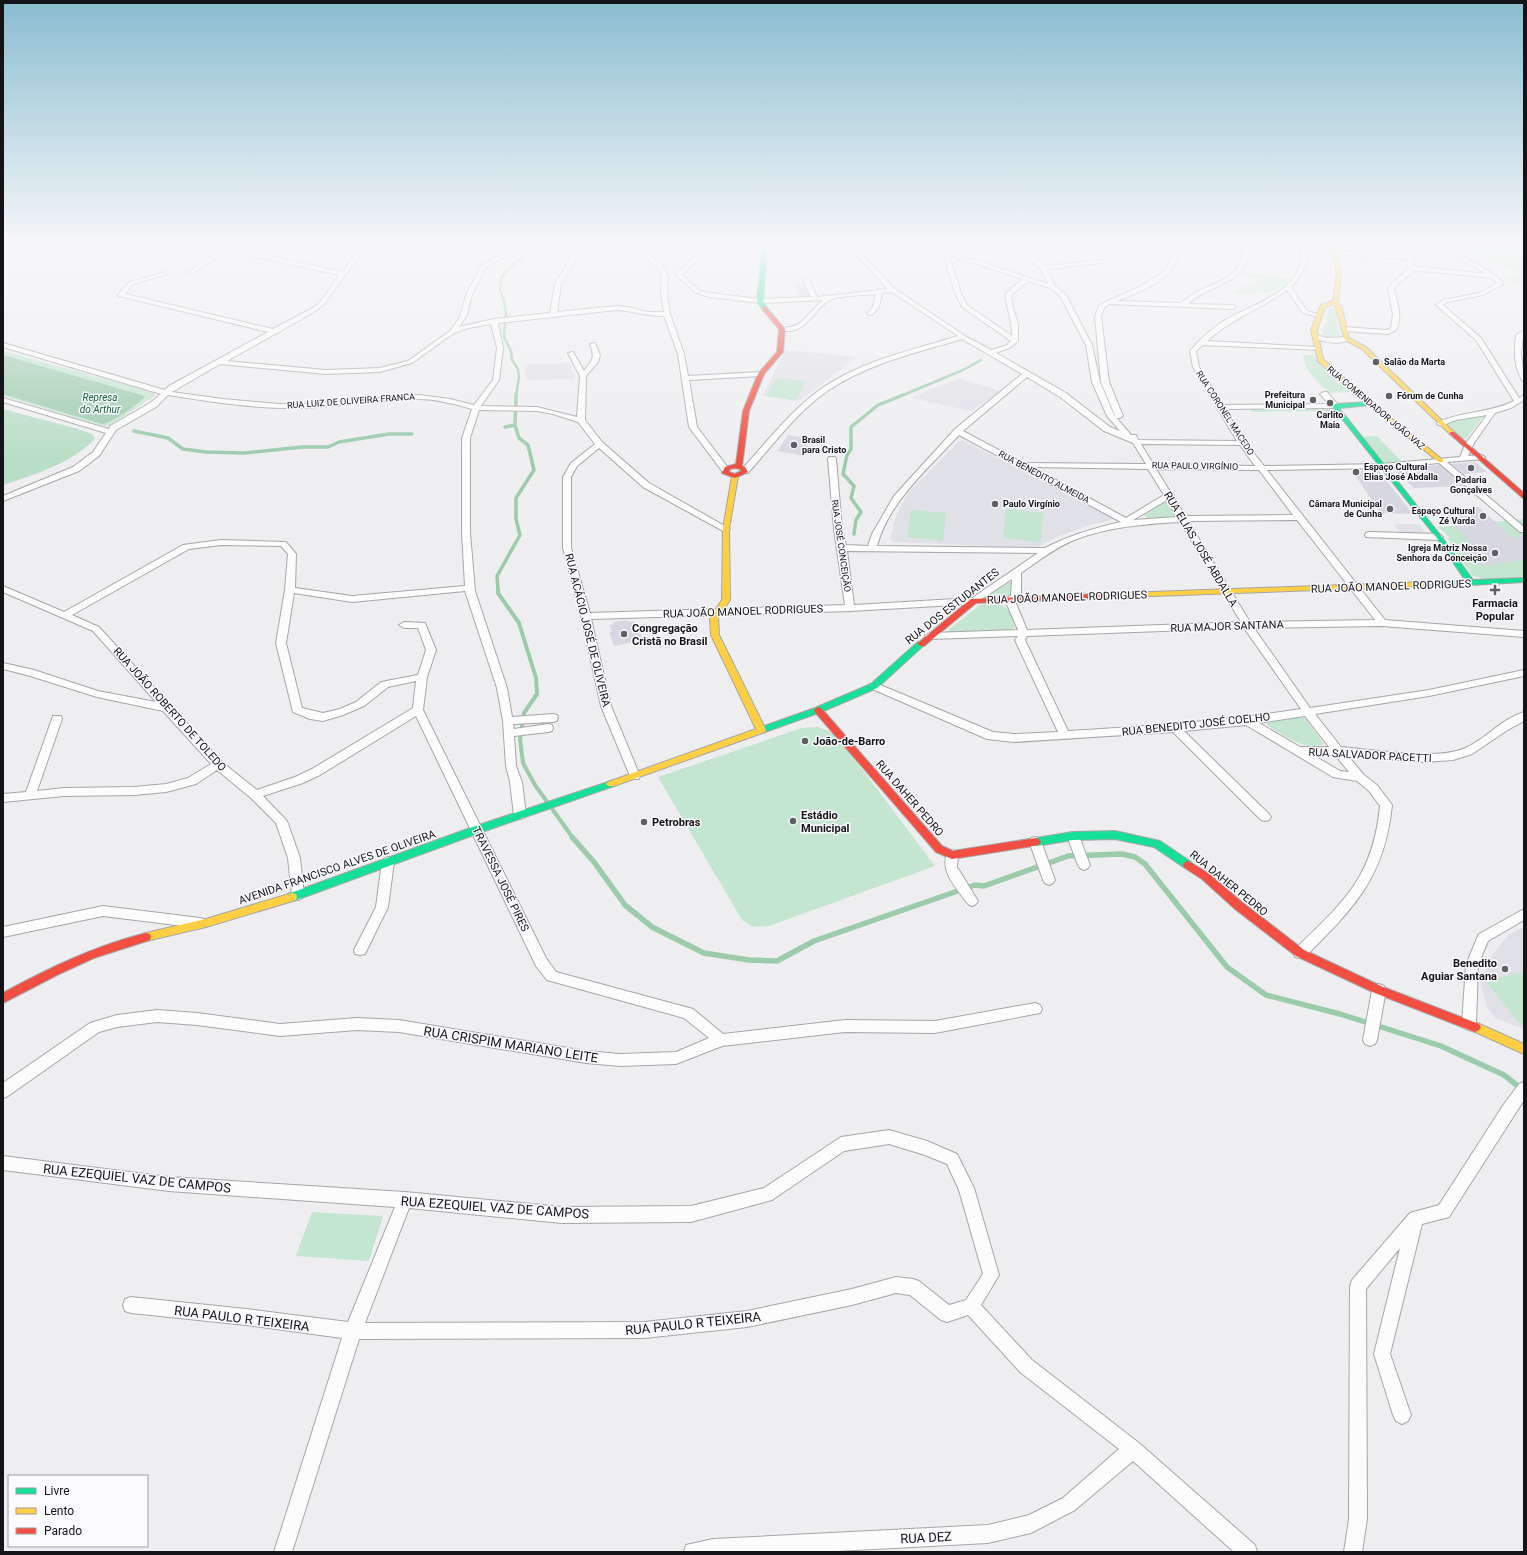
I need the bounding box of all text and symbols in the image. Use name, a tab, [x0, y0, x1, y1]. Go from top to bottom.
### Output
marker: Salão da Marta	[1371, 357, 1381, 367]
place label: Salão da Marta	[1384, 357, 1445, 367]
street label: RUA COMENDADOR JOÃO VAZ	[1325, 364, 1427, 452]
street label: RUA CORONEL MACEDO	[1194, 369, 1256, 457]
place label: Prefeitura Municipal	[1265, 390, 1305, 410]
marker: Fórum de Cunha	[1384, 391, 1394, 401]
place label: Fórum de Cunha	[1397, 391, 1463, 401]
water label: Represa do Arthur	[80, 392, 121, 415]
street label: RUA LUIZ DE OLIVEIRA FRANCA	[287, 392, 415, 410]
marker: Prefeitura Municipal	[1308, 395, 1318, 405]
marker: Carlito Maia	[1325, 398, 1335, 408]
place label: Carlito Maia	[1317, 410, 1343, 430]
place label: Brasil para Cristo	[802, 435, 846, 455]
marker: Brasil para Cristo	[789, 440, 799, 450]
street label: RUA BENEDITO ALMEIDA	[997, 449, 1091, 505]
street label: RUA PAULO VIRGÍNIO	[1152, 459, 1238, 472]
place label: Espaço Cultural Elias José Abdalla	[1364, 462, 1438, 482]
marker: Padaria Gonçalves	[1466, 463, 1476, 473]
marker: Espaço Cultural Elias José Abdalla	[1351, 467, 1361, 477]
place label: Padaria Gonçalves	[1450, 475, 1492, 495]
street label: RUA ELIAS JOSÉ ABDALLA	[1161, 489, 1241, 610]
street label: RUA JOSÉ CONCEIÇÃO	[830, 499, 853, 593]
marker: Paulo Virgínio	[990, 499, 1000, 509]
place label: Paulo Virgínio	[1003, 499, 1060, 509]
place label: Câmara Municipal de Cunha	[1309, 499, 1382, 519]
marker: Câmara Municipal de Cunha	[1385, 504, 1395, 514]
place label: Espaço Cultural Zé Varda	[1412, 506, 1475, 526]
marker: Espaço Cultural Zé Varda	[1478, 511, 1488, 521]
place label: Igreja Matriz Nossa Senhora da Conceição	[1397, 543, 1487, 563]
marker: Igreja Matriz Nossa Senhora da Conceição	[1490, 548, 1500, 558]
street label: RUA ACÁCIO JOSÉ DE OLIVEIRA	[562, 552, 613, 709]
street label: RUA DOS ESTUDANTES	[903, 565, 1002, 647]
street label: RUA JOÃO MANOEL RODRIGUES	[1311, 577, 1472, 596]
marker: Farmacia Popular	[1490, 585, 1500, 595]
street label: RUA JOÃO MANOEL RODRIGUES	[987, 588, 1148, 607]
place label: Farmacia Popular	[1472, 597, 1518, 623]
street label: RUA JOÃO MANOEL RODRIGUES	[663, 602, 824, 621]
street label: RUA MAJOR SANTANA	[1170, 618, 1285, 635]
place label: Congregação Cristã no Brasil	[632, 622, 708, 648]
marker: Congregação Cristã no Brasil	[619, 629, 629, 639]
street label: RUA JOÃO ROBERTO DE TOLEDO	[111, 645, 229, 774]
street label: RUA BENEDITO JOSÉ COELHO	[1121, 710, 1271, 739]
place label: João-de-Barro	[813, 735, 885, 748]
marker: João-de-Barro	[800, 736, 810, 746]
street label: RUA SALVADOR PACETTI	[1308, 746, 1432, 765]
street label: RUA DAHER PEDRO	[873, 758, 946, 839]
place label: Estádio Municipal	[801, 809, 850, 835]
place label: Petrobras	[652, 816, 701, 829]
marker: Estádio Municipal	[788, 816, 798, 826]
marker: Petrobras	[639, 817, 649, 827]
street label: TRAVESSA JOSÉ PIRES	[470, 825, 532, 934]
street label: AVENIDA FRANCISCO ALVES DE OLIVEIRA	[237, 827, 438, 907]
street label: RUA DAHER PEDRO	[1187, 848, 1270, 919]
place label: Benedito Aguiar Santana	[1421, 957, 1497, 983]
marker: Benedito Aguiar Santana	[1500, 964, 1510, 974]
street label: RUA CRISPIM MARIANO LEITE	[423, 1023, 599, 1066]
street label: RUA EZEQUIEL VAZ DE CAMPOS	[42, 1161, 232, 1196]
street label: RUA EZEQUIEL VAZ DE CAMPOS	[400, 1193, 590, 1222]
street label: RUA PAULO R TEIXEIRA	[173, 1303, 311, 1334]
street label: RUA PAULO R TEIXEIRA	[625, 1309, 762, 1338]
legend	[8, 1475, 148, 1547]
text: Livre	[44, 1484, 70, 1498]
text: Lento	[44, 1504, 74, 1518]
text: Parado	[44, 1524, 82, 1538]
street label: RUA DEZ	[900, 1529, 952, 1546]

